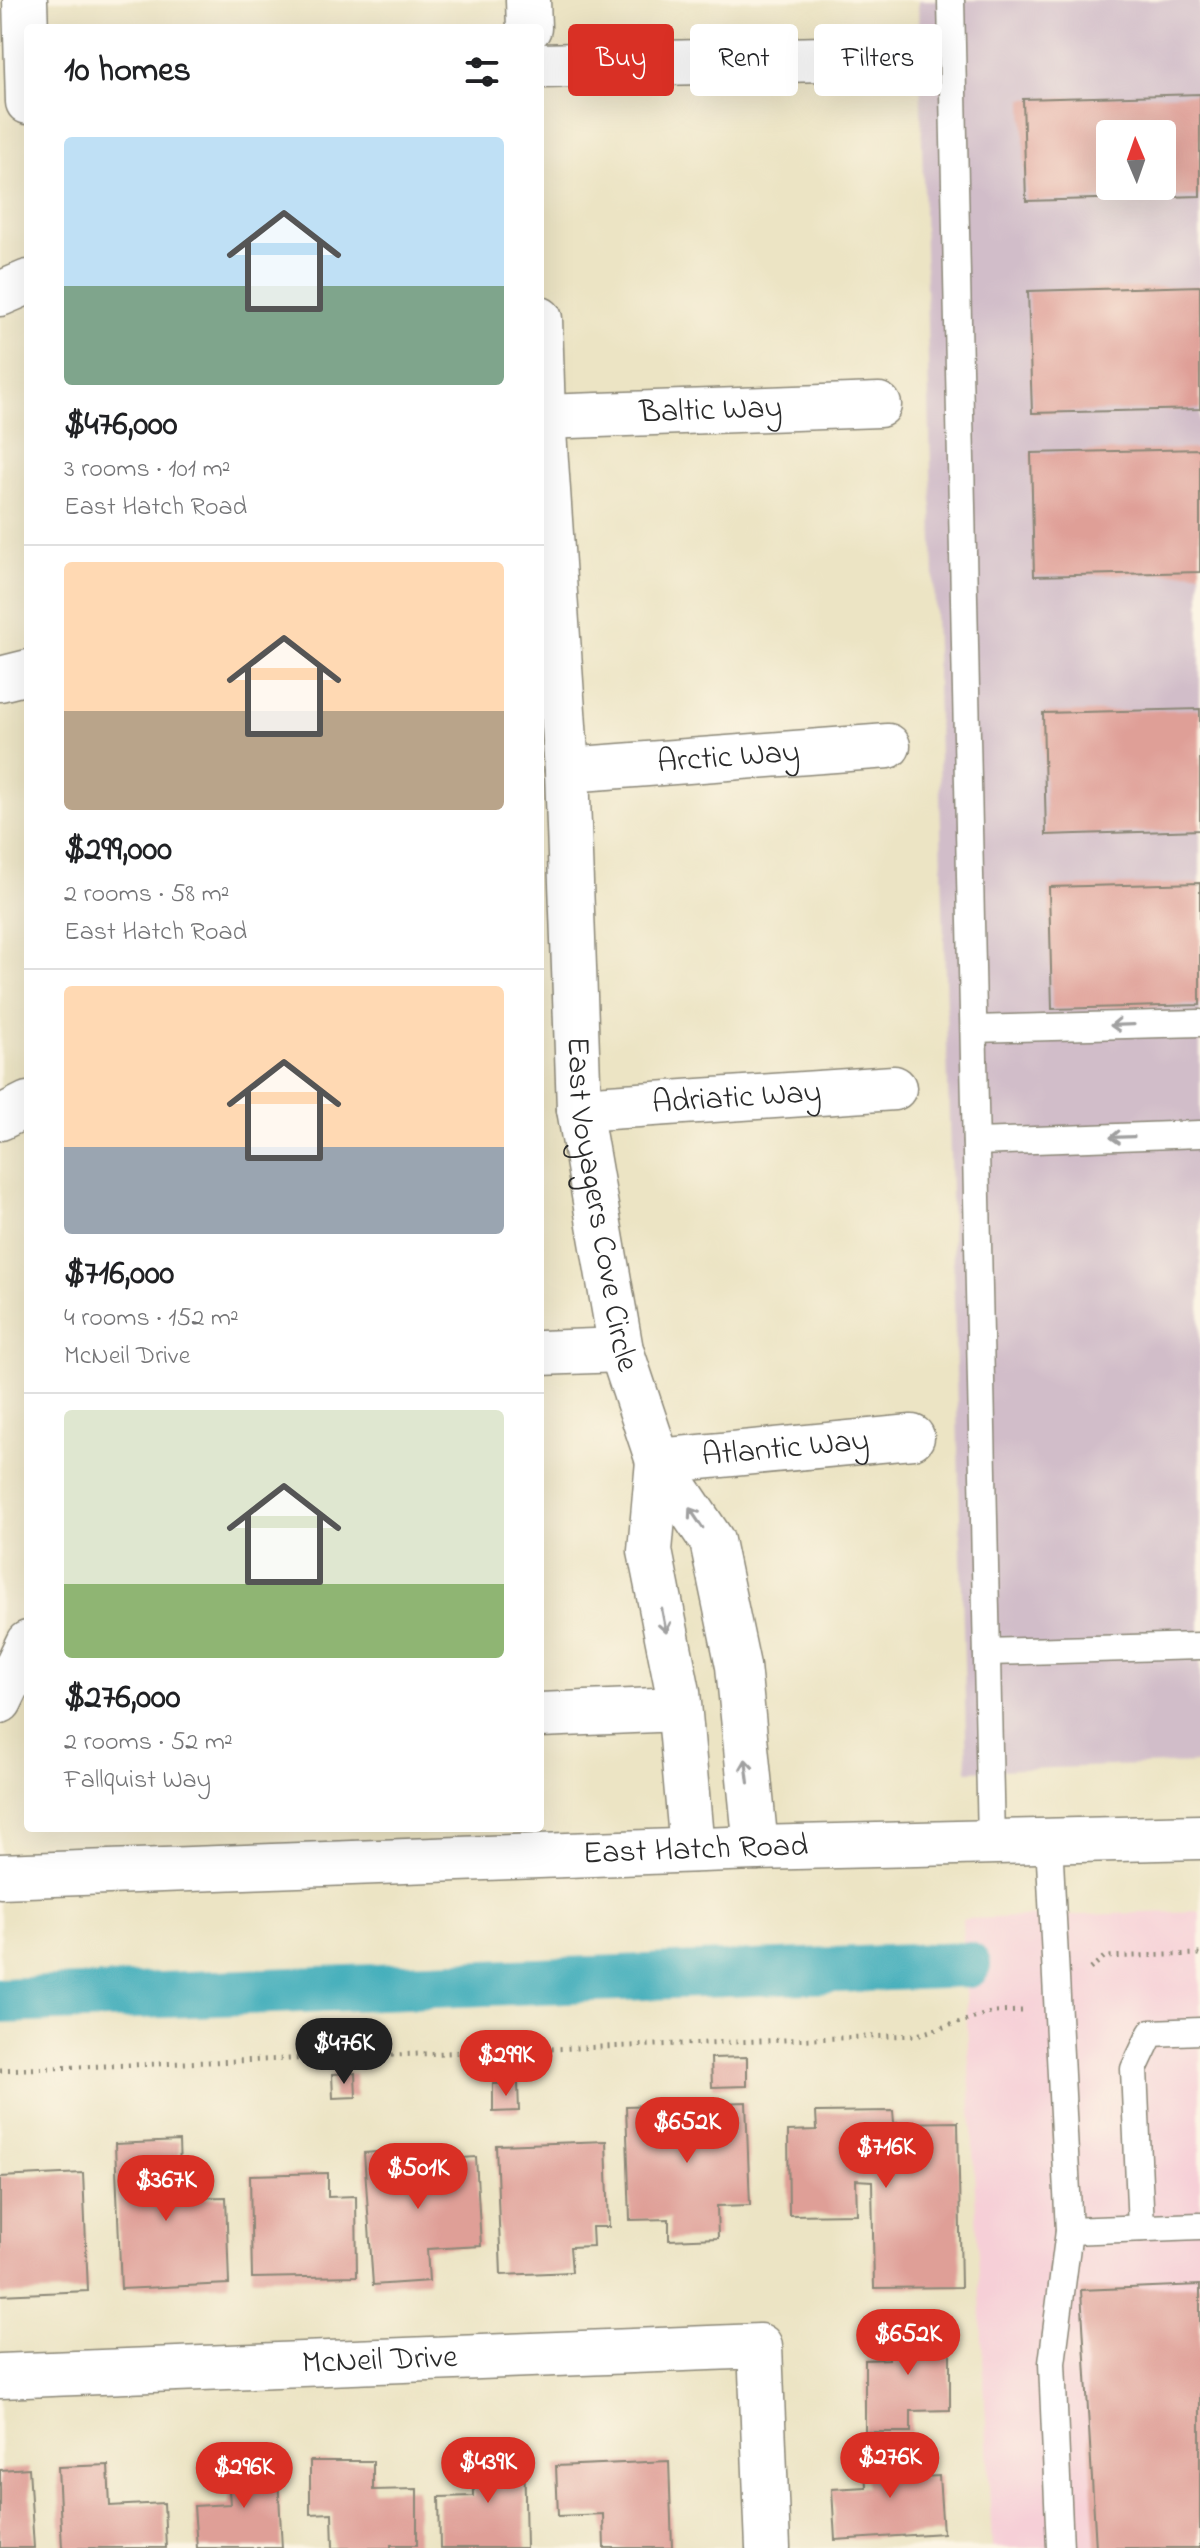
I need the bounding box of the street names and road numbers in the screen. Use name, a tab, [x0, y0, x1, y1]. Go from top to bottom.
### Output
street label: Baltic Way	[638, 385, 783, 437]
street label: Arctic Way	[656, 729, 801, 787]
street label: East Voyagers Cove Circle	[553, 1036, 650, 1379]
street label: Adriatic Way	[651, 1069, 823, 1128]
street label: Atlantic Way	[700, 1418, 871, 1480]
street label: East Hatch Road	[582, 1823, 809, 1878]
street label: McNeil Drive	[301, 2334, 459, 2388]

